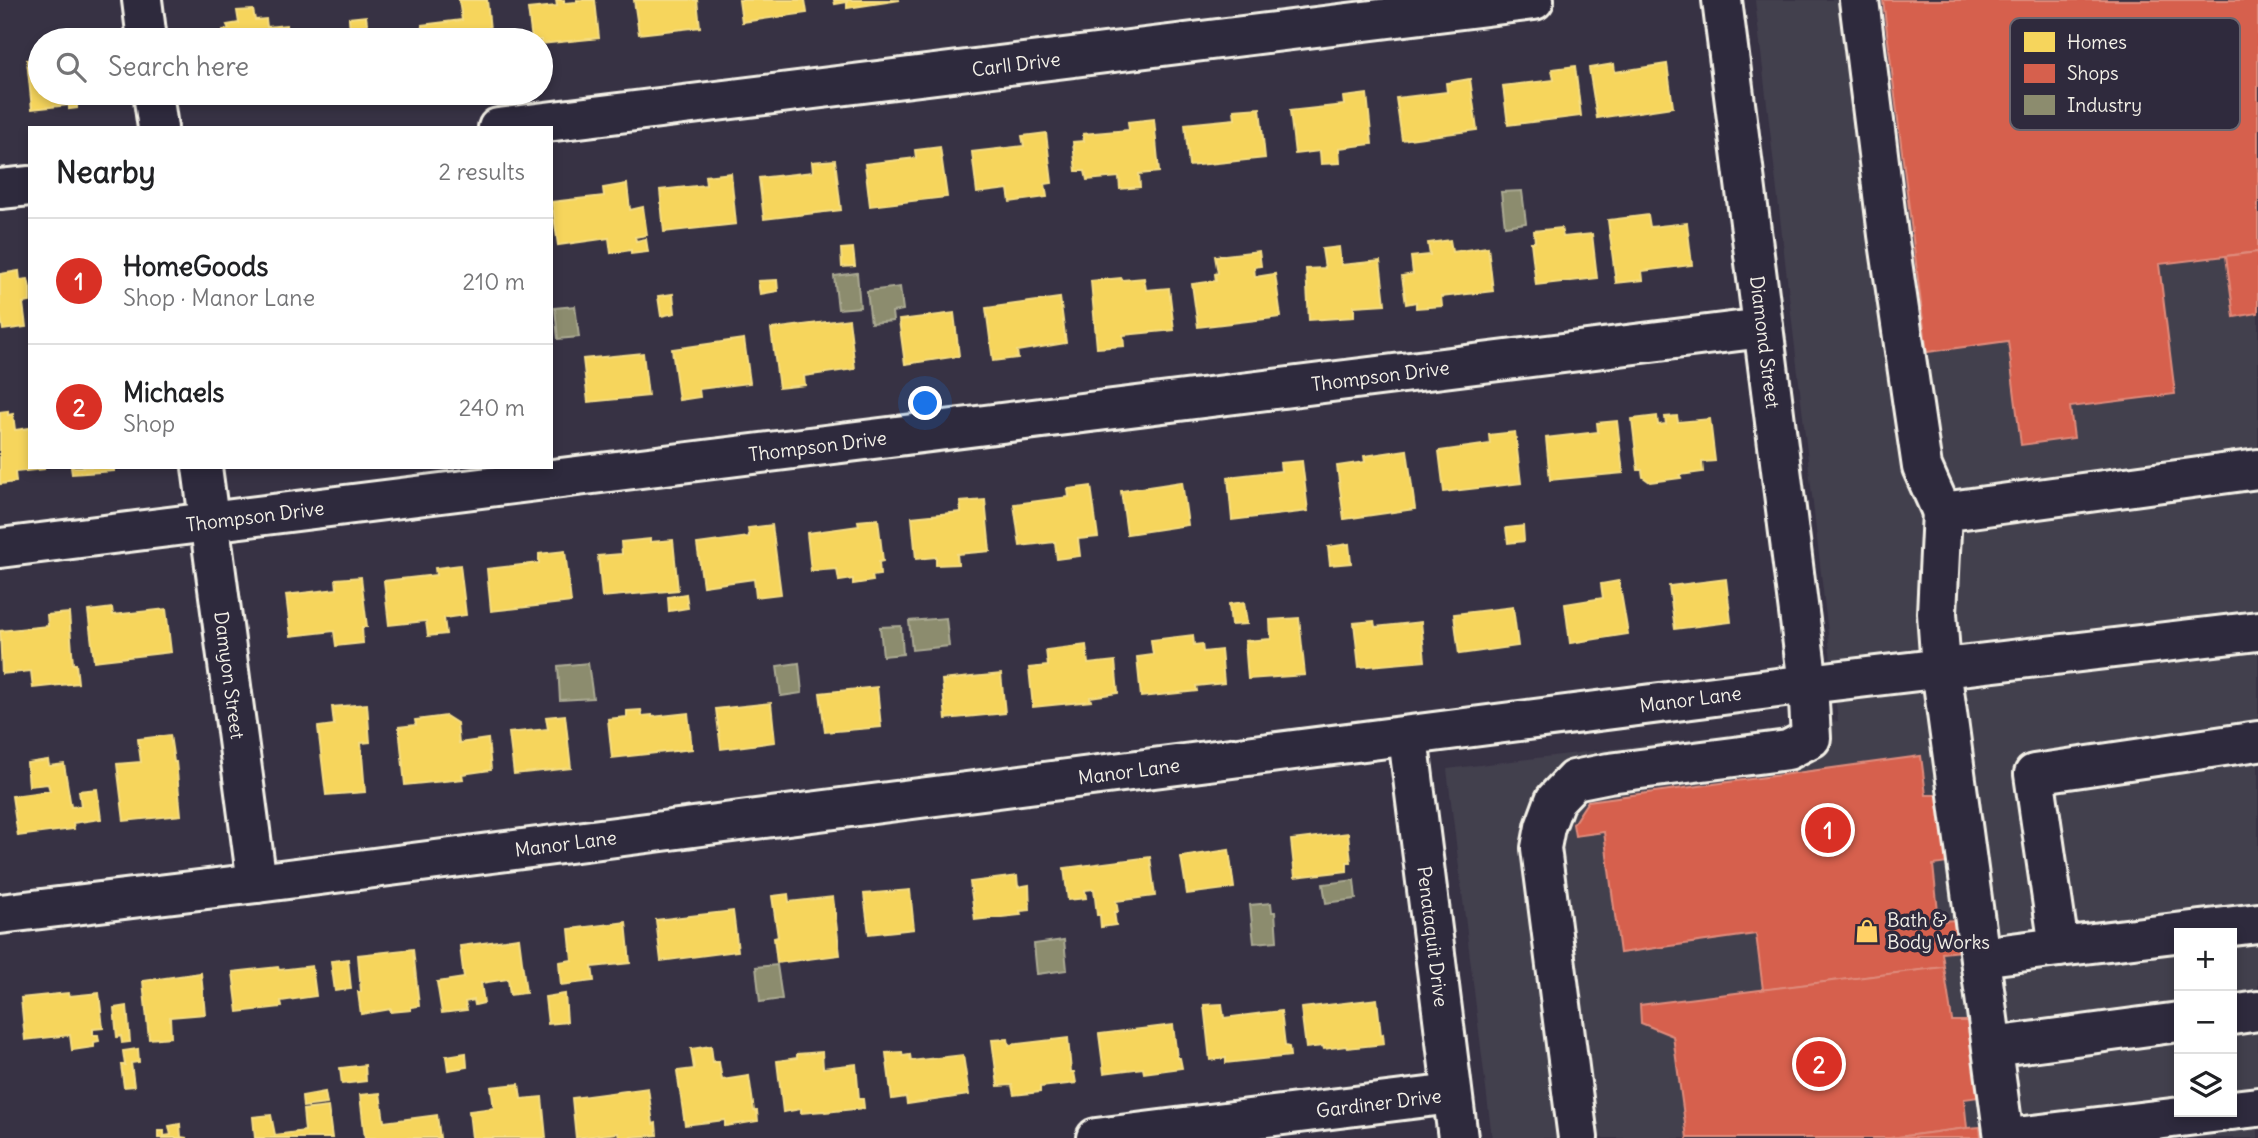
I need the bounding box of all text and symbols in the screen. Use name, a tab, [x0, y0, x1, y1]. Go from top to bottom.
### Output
legend	[2010, 18, 2240, 130]
search box	[28, 28, 553, 105]
text: Homes	[2067, 30, 2127, 54]
street label: Carll Drive	[970, 47, 1062, 81]
icon: search	[52, 48, 90, 86]
text: Search here	[108, 50, 249, 83]
text: Shops	[2067, 61, 2119, 85]
text: Industry	[2067, 93, 2142, 117]
text: Nearby	[56, 153, 156, 191]
text: 2 results	[439, 157, 525, 186]
text: HomeGoods	[123, 250, 268, 283]
text: 1	[74, 267, 84, 296]
text: 210 m	[462, 267, 525, 296]
street label: Diamond Street	[1745, 274, 1785, 410]
text: Shop · Manor Lane	[123, 283, 315, 312]
street label: Thompson Drive	[1310, 355, 1451, 396]
text: Michaels	[123, 376, 224, 409]
your location	[908, 386, 942, 420]
text: 2	[73, 393, 85, 422]
text: 240 m	[459, 393, 525, 422]
text: Shop	[123, 409, 175, 438]
street label: Thompson Drive	[747, 425, 888, 466]
street label: Thompson Drive	[185, 496, 325, 537]
street label: Damyon Street	[209, 610, 250, 741]
street label: Manor Lane	[1638, 681, 1743, 718]
street label: Manor Lane	[1077, 753, 1181, 790]
pin: 1	[1805, 804, 1851, 856]
street label: Manor Lane	[513, 825, 618, 862]
street label: Penataquit Drive	[1412, 865, 1454, 1008]
place label: Bath & Body Works	[1887, 908, 1990, 954]
shop icon: Bath & Body Works	[1853, 917, 1881, 945]
map controls	[2174, 928, 2237, 1117]
button: +	[2174, 928, 2237, 991]
button: −	[2174, 991, 2237, 1054]
pin: 2	[1796, 1038, 1842, 1090]
button: layers	[2174, 1054, 2237, 1117]
street label: Gardiner Drive	[1315, 1083, 1443, 1123]

